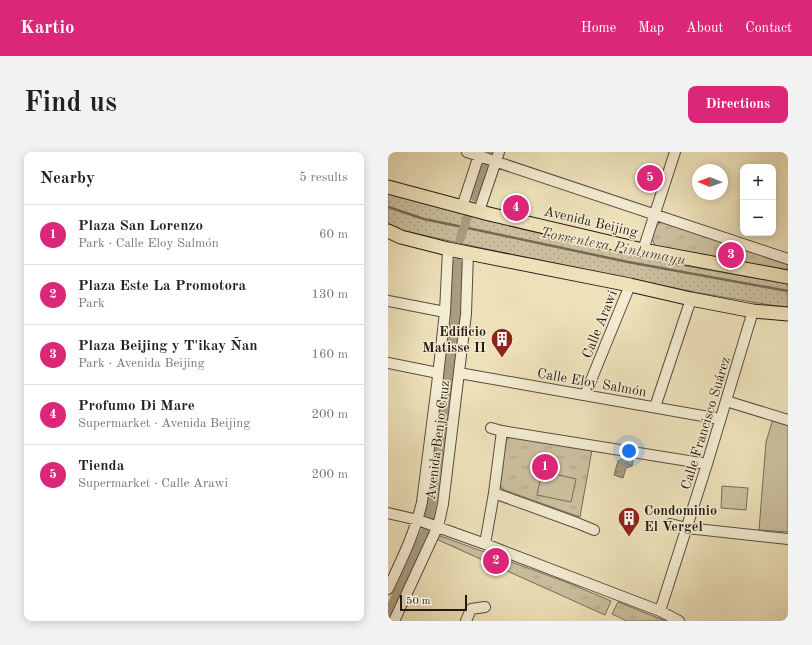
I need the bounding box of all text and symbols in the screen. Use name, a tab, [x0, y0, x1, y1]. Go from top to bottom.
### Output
text: Kartio	[20, 19, 75, 38]
text: Home	[581, 21, 616, 35]
text: Map	[638, 21, 664, 35]
text: About	[686, 21, 723, 35]
text: Contact	[745, 21, 792, 35]
button: Directions	[688, 86, 788, 123]
text: Find us	[24, 90, 117, 118]
pin: 5	[637, 163, 663, 193]
north arrow	[692, 164, 728, 200]
map controls	[740, 164, 776, 236]
button: +	[740, 164, 776, 200]
text: Nearby	[40, 170, 95, 187]
text: 5 results	[299, 171, 348, 184]
pin: 4	[503, 193, 529, 223]
button: −	[740, 200, 776, 236]
street label: Avenida Beijing	[543, 204, 639, 240]
text: Plaza San Lorenzo	[78, 219, 203, 234]
water label: Torrentera Pintumayu	[539, 226, 687, 269]
text: 1	[49, 228, 57, 241]
text: 60 m	[319, 228, 348, 241]
text: Park · Calle Eloy Salmón	[78, 237, 219, 250]
pin: 3	[718, 240, 744, 270]
text: Plaza Este La Promotora	[78, 279, 246, 294]
text: 2	[49, 288, 57, 301]
text: 130 m	[311, 288, 348, 301]
street label: Calle Arawi	[580, 288, 620, 360]
text: Park	[78, 297, 105, 310]
place label: Edificio Matisse II	[422, 325, 486, 355]
building icon: Edificio Matisse II	[489, 326, 515, 359]
text: Plaza Beijing y T'ikay Ñan	[78, 339, 258, 354]
text: 3	[49, 348, 57, 361]
text: 160 m	[311, 348, 348, 361]
street label: Calle Francisco Suárez	[679, 355, 733, 491]
text: Park · Avenida Beijing	[78, 357, 205, 370]
street label: Calle Eloy Salmón	[536, 366, 648, 400]
street label: Avenida Benjo Cruz	[424, 380, 452, 501]
text: Profumo Di Mare	[78, 399, 195, 414]
text: 4	[49, 408, 57, 421]
text: 200 m	[311, 408, 348, 421]
text: Supermarket · Avenida Beijing	[78, 417, 250, 430]
your location	[619, 441, 639, 461]
pin: 1	[532, 452, 558, 482]
text: Tienda	[78, 459, 124, 474]
text: 5	[49, 468, 57, 481]
text: 200 m	[311, 468, 348, 481]
text: Supermarket · Calle Arawi	[78, 477, 228, 490]
place label: Condominio El Vergel	[644, 504, 717, 534]
building icon: Condominio El Vergel	[616, 505, 642, 538]
pin: 2	[483, 546, 509, 576]
scale bar	[400, 593, 467, 612]
text: 50 m	[406, 596, 431, 607]

